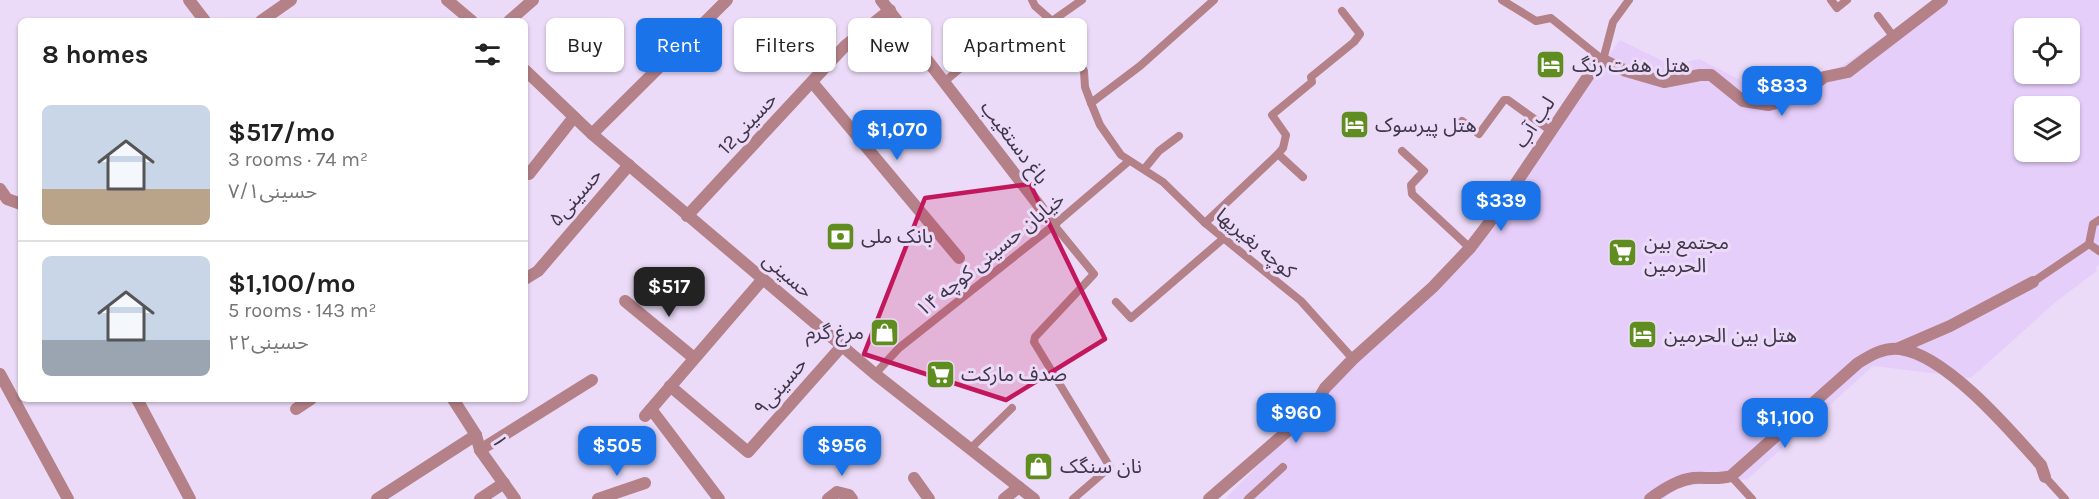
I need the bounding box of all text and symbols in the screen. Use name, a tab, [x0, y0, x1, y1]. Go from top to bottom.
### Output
chip: Buy	[546, 18, 624, 72]
chip: Rent	[636, 18, 722, 72]
chip: Filters	[734, 18, 836, 72]
chip: New	[848, 18, 931, 72]
chip: Apartment	[943, 18, 1087, 72]
map controls	[2014, 18, 2080, 162]
button: locate	[2014, 18, 2080, 84]
icon: filters	[471, 38, 504, 71]
text: 8 homes	[42, 39, 148, 70]
hotel icon: هتل هفت رنگ	[1535, 49, 1567, 81]
place label: هتل هفت رنگ	[1572, 54, 1690, 77]
pin: $833	[1746, 66, 1818, 117]
text: $833	[1756, 74, 1808, 97]
street label: حسینی12	[713, 88, 782, 159]
street label: لب آب	[1509, 92, 1560, 152]
street label: باغ دستغیب	[973, 96, 1053, 190]
button: layers	[2014, 96, 2080, 162]
hotel icon: هتل پیرسوک	[1338, 109, 1370, 141]
pin: $1,070	[848, 110, 946, 161]
place label: هتل پیرسوک	[1375, 114, 1477, 138]
text: $517/mo	[228, 117, 335, 148]
text: $1,070	[866, 118, 928, 141]
icon: home	[90, 129, 162, 201]
text: 3 rooms · 74 m²	[228, 148, 368, 171]
street label: حسینی۵	[544, 164, 607, 231]
text: حسینی۷/۱	[228, 180, 317, 203]
pin: $339	[1465, 181, 1537, 232]
street label: خیابان حسینی کوچه ۱۴	[912, 188, 1070, 322]
text: $339	[1476, 189, 1526, 212]
street label: کوچه بغیریها	[1211, 204, 1301, 284]
bank icon: بانک ملی	[824, 220, 856, 252]
place label: بانک ملی	[861, 225, 933, 248]
place label: مجتمع بین الحرمین	[1644, 231, 1729, 277]
supermarket icon: مجتمع بین الحرمین	[1607, 237, 1639, 269]
street label: حسینی	[758, 248, 817, 303]
pin: $517	[633, 267, 705, 318]
text: $1,100/mo	[228, 268, 356, 299]
text: $517	[648, 275, 690, 298]
icon: home	[90, 280, 162, 352]
text: 5 rooms · 143 m²	[228, 299, 377, 322]
shop icon: مرغ گرم	[869, 316, 901, 348]
hotel icon: هتل بین‌ الحرمین	[1627, 319, 1659, 351]
place label: مرغ گرم	[806, 321, 864, 347]
place label: هتل بین‌ الحرمین	[1664, 324, 1797, 347]
text: حسینی۲۲	[228, 331, 309, 354]
street label: حسینی۹	[749, 353, 812, 420]
supermarket icon: صدف مارکت	[924, 358, 956, 390]
place label: صدف مارکت	[961, 363, 1067, 386]
pin: $960	[1260, 393, 1332, 444]
pin: $1,100	[1736, 398, 1834, 449]
text: $960	[1271, 401, 1321, 424]
text: $1,100	[1756, 406, 1814, 429]
pin: $505	[581, 426, 653, 477]
pin: $956	[806, 426, 878, 477]
street label: ۱	[487, 431, 512, 451]
text: $505	[592, 434, 642, 457]
text: $956	[817, 434, 867, 457]
shop icon: نان سنگک	[1023, 450, 1055, 482]
place label: نان سنگک	[1060, 455, 1142, 478]

